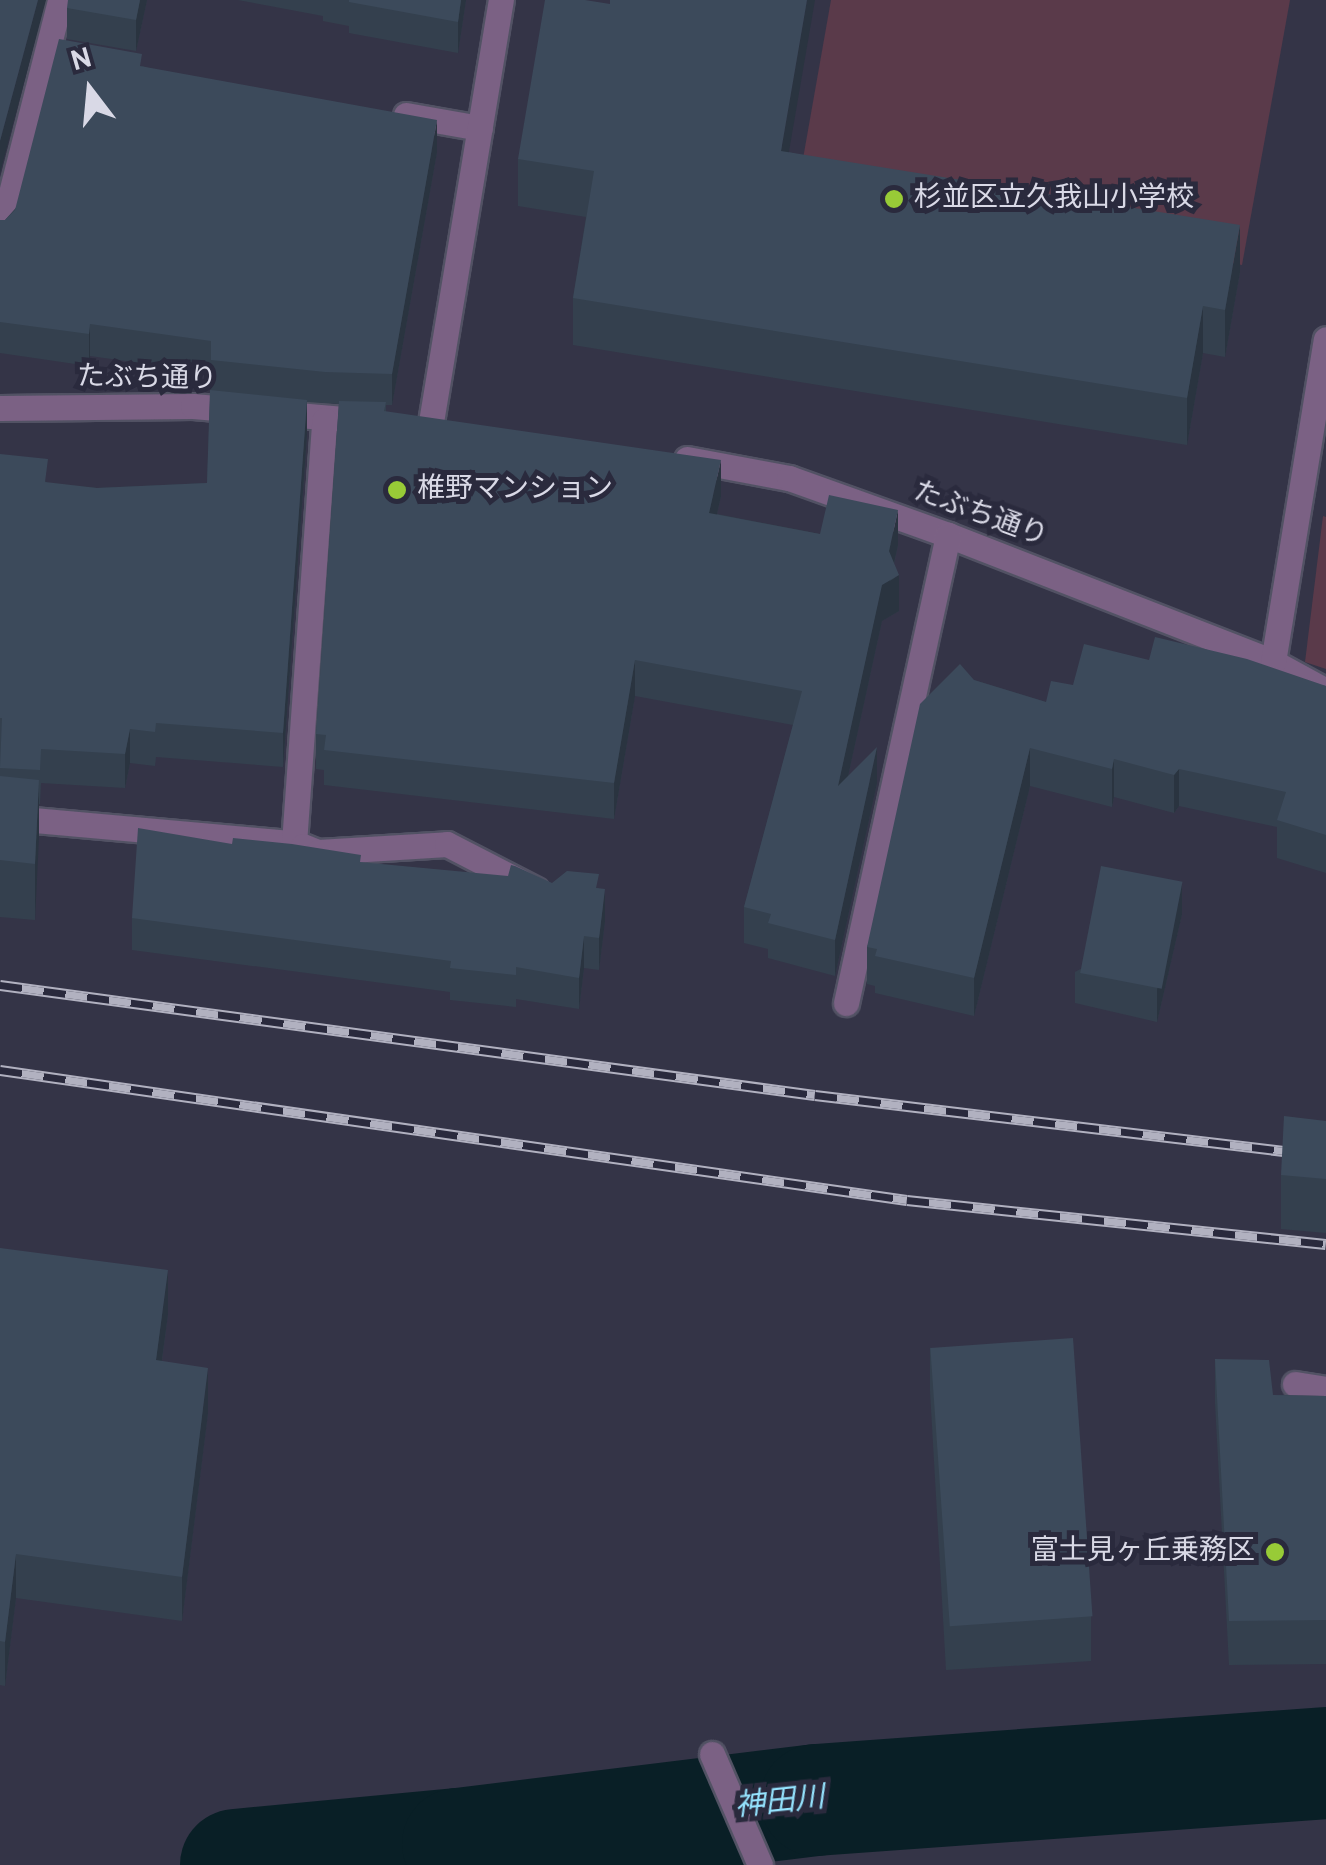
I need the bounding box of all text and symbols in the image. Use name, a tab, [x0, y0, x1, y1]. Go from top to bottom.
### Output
north arrow	[40, 40, 140, 140]
text: N	[67, 41, 96, 81]
place label: 杉並区立久我山小学校	[914, 182, 1194, 216]
marker: 杉並区立久我山小学校	[883, 188, 905, 210]
street label: たぶち通り	[77, 361, 217, 397]
place label: 椎野マンション	[417, 473, 613, 507]
street label: たぶち通り	[908, 475, 1052, 555]
marker: 椎野マンション	[386, 479, 408, 501]
place label: 富士見ヶ丘乗務区	[1031, 1535, 1255, 1569]
marker: 富士見ヶ丘乗務区	[1264, 1541, 1286, 1563]
water label: 神田川	[733, 1781, 827, 1827]

